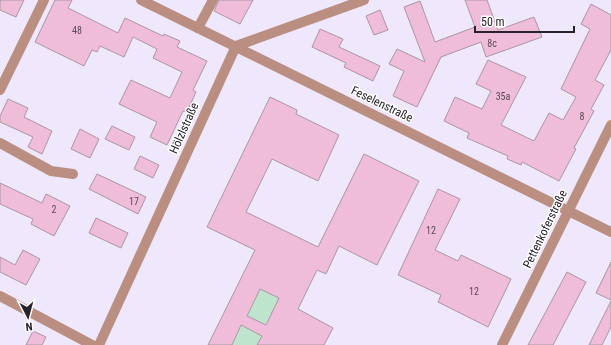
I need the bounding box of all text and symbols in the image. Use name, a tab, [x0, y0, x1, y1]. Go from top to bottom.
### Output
scale bar	[475, 8, 574, 34]
text: 50 m	[481, 15, 505, 29]
house number: 48	[72, 25, 82, 36]
house number: 8c	[487, 38, 497, 49]
street label: Feselenstraße	[349, 83, 415, 125]
house number: 35a	[496, 91, 511, 102]
street label: Hölzlstraße	[167, 100, 202, 156]
house number: 8	[580, 111, 585, 122]
street label: Pettenkoferstraße	[520, 187, 570, 270]
house number: 17	[129, 196, 139, 207]
house number: 2	[52, 204, 57, 215]
house number: 12	[426, 225, 436, 236]
house number: 12	[469, 286, 479, 297]
north arrow	[8, 297, 48, 337]
text: N	[25, 320, 33, 333]

